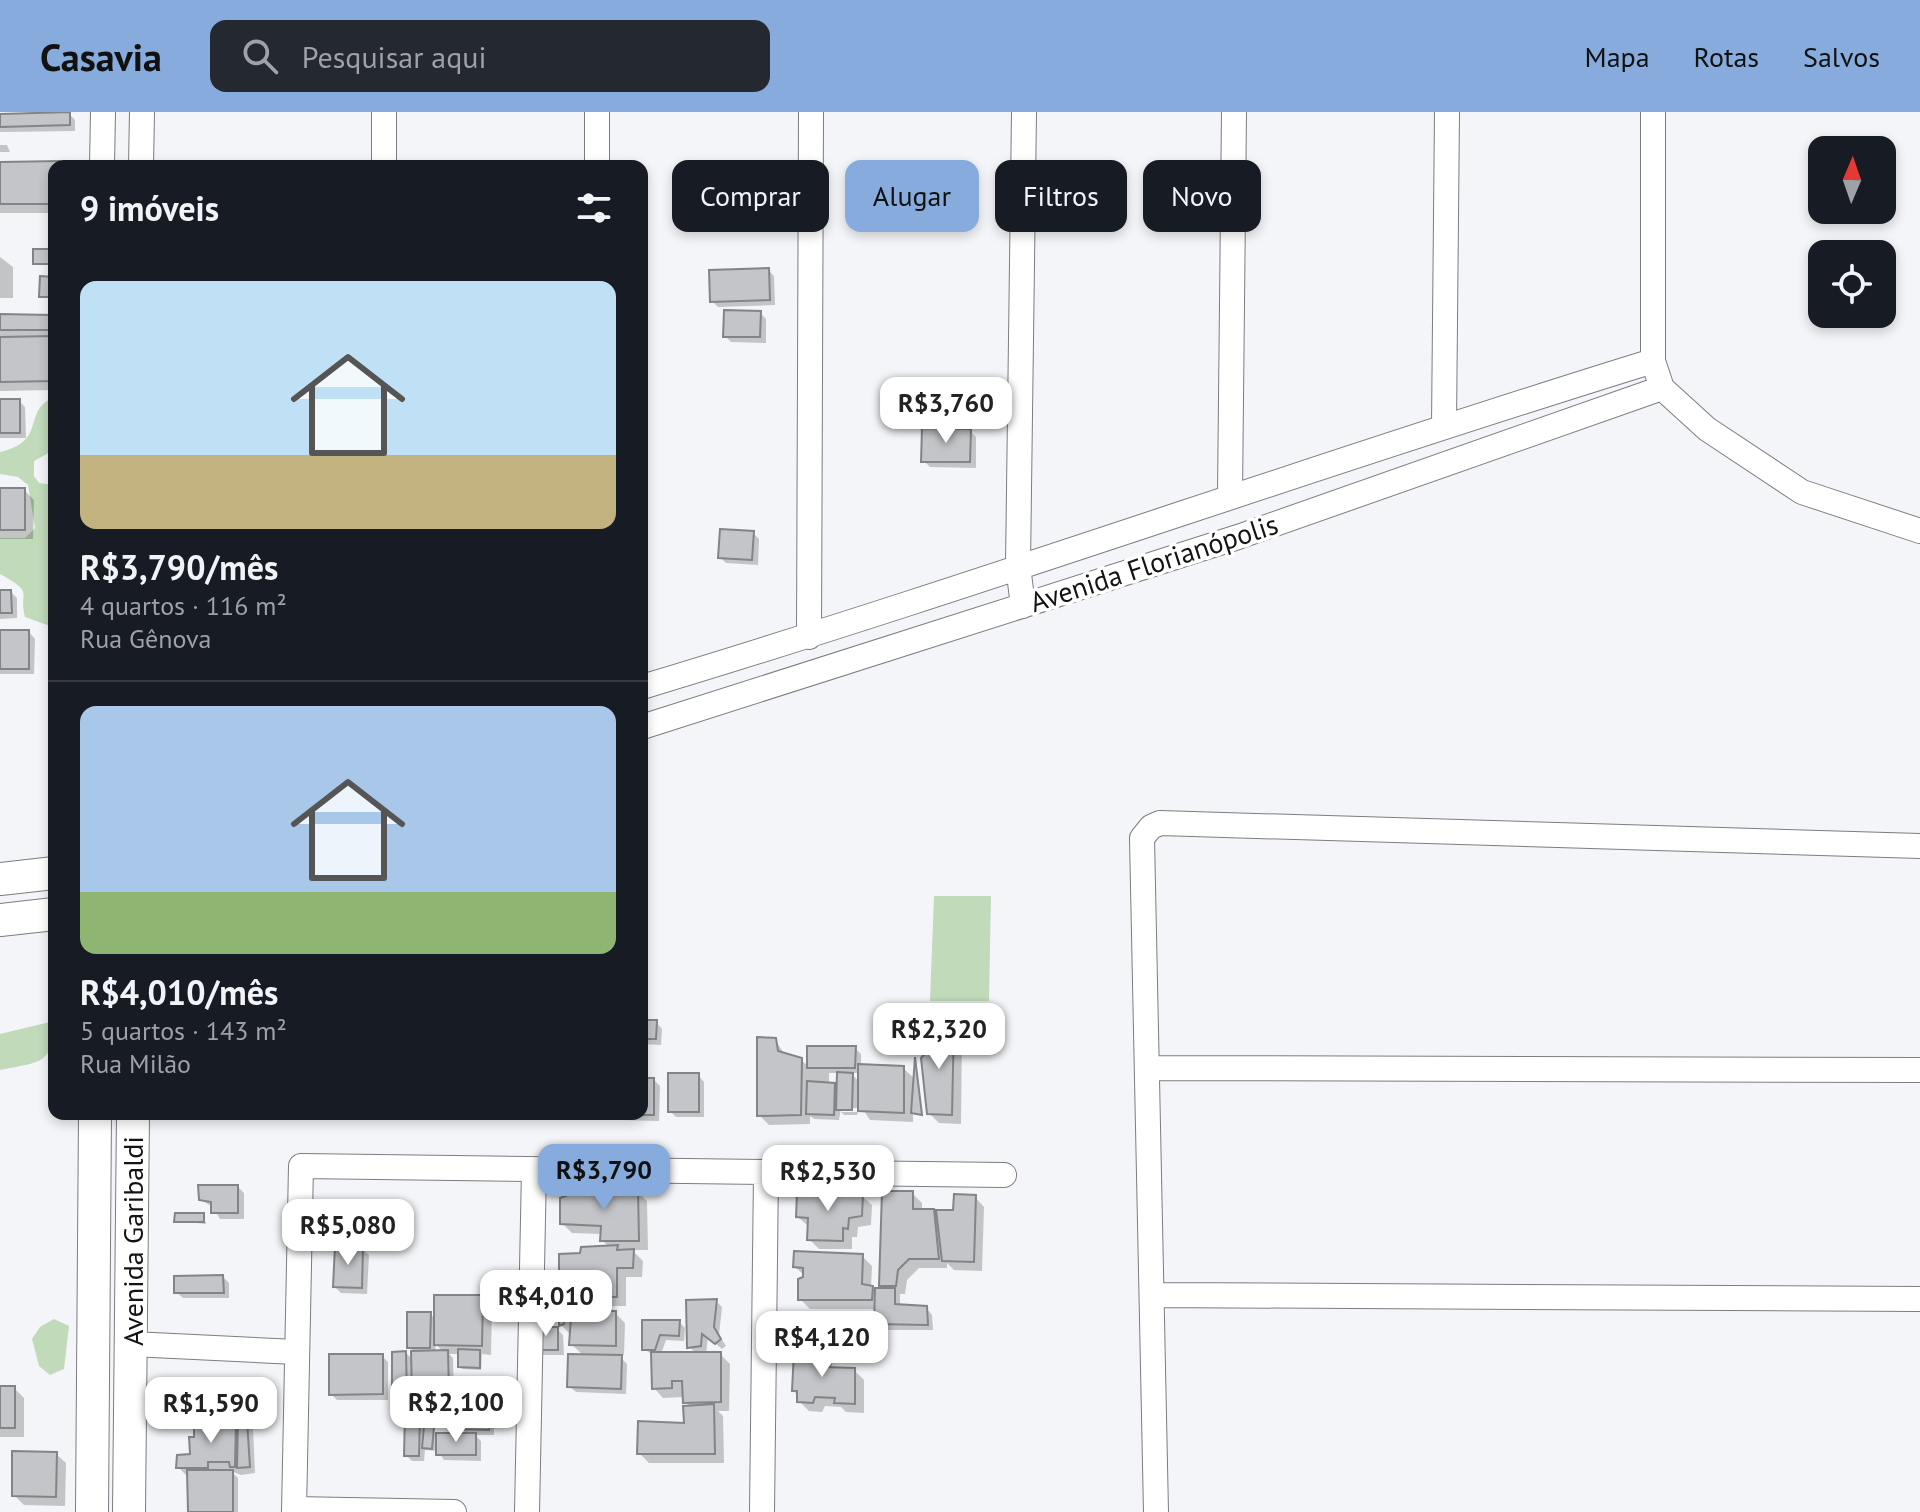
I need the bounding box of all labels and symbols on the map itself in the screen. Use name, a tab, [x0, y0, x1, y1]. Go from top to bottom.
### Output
north arrow	[1808, 136, 1896, 224]
pin: R$3,760	[872, 377, 1020, 445]
street label: Avenida Florianópolis	[1025, 505, 1283, 620]
pin: R$2,320	[865, 1003, 1013, 1071]
street label: Avenida Garibaldi	[114, 1136, 151, 1346]
pin: R$3,790	[530, 1144, 678, 1212]
pin: R$2,530	[754, 1145, 902, 1213]
pin: R$5,080	[274, 1199, 422, 1267]
pin: R$4,010	[472, 1270, 620, 1338]
pin: R$4,120	[748, 1311, 896, 1379]
pin: R$2,100	[382, 1376, 530, 1444]
pin: R$1,590	[137, 1377, 285, 1445]

